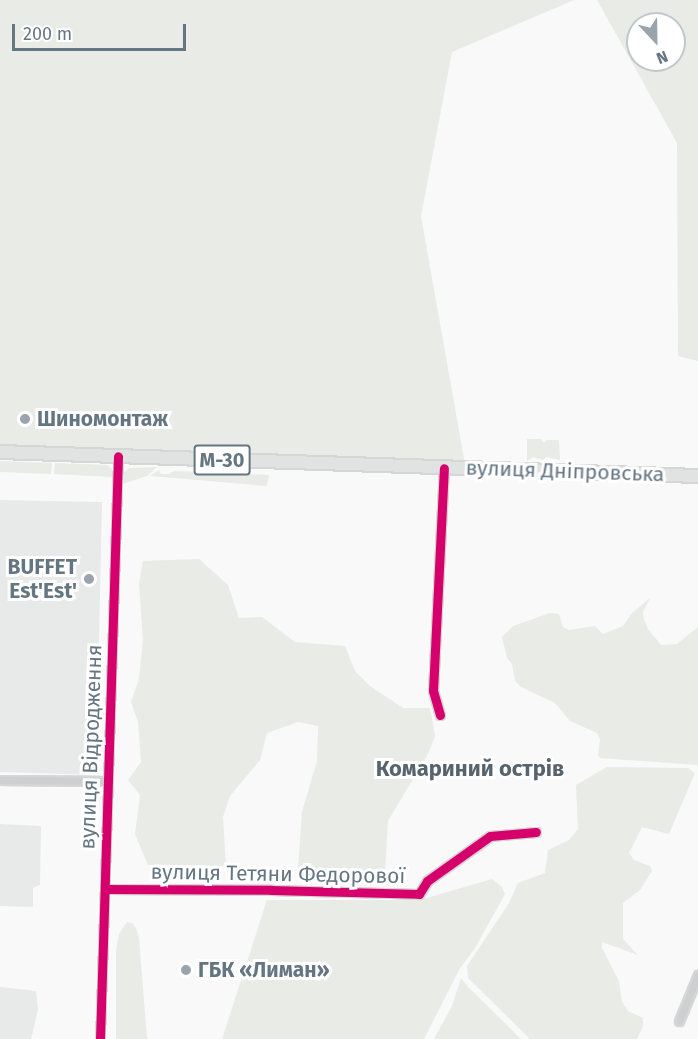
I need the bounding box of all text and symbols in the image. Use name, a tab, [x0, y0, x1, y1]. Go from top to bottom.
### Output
scale bar	[15, 12, 189, 50]
north arrow	[626, 12, 686, 72]
text: 200 m	[23, 23, 72, 45]
text: N	[654, 47, 671, 68]
place label: Шиномонтаж	[37, 406, 168, 432]
marker: Шиномонтаж	[18, 412, 32, 426]
road number: М-30	[194, 443, 250, 477]
street label: вулиця Дніпровська	[465, 455, 665, 487]
place label: BUFFET Est'Est'	[8, 554, 77, 604]
marker: BUFFET Est'Est'	[82, 572, 96, 586]
street label: вулиця Відродження	[75, 644, 107, 850]
district label: Комариний острів	[376, 756, 564, 782]
street label: вулиця Тетяни Федорової	[150, 859, 406, 889]
place label: ГБК «Лиман»	[198, 957, 330, 983]
marker: ГБК «Лиман»	[179, 963, 193, 977]

